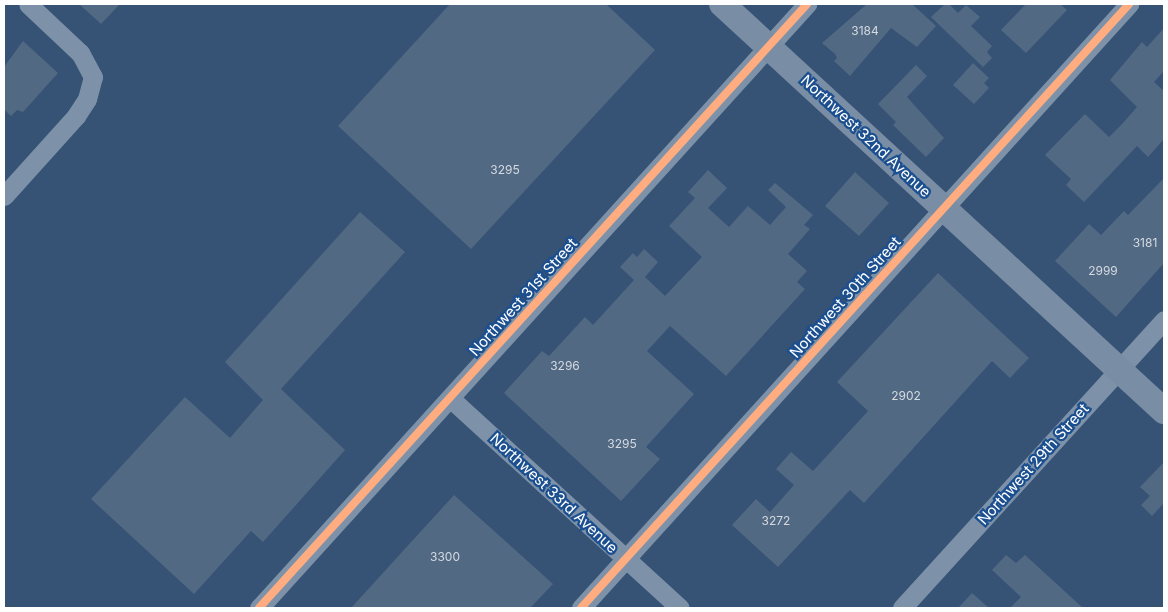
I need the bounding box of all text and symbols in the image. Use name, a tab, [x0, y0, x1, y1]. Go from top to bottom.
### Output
house number: 3184	[851, 24, 879, 38]
street label: Northwest 32nd Avenue	[797, 71, 935, 201]
house number: 3295	[490, 163, 520, 177]
street label: Northwest 30th Street	[786, 233, 904, 361]
street label: Northwest 31st Street	[465, 234, 581, 360]
house number: 3181	[1133, 236, 1157, 250]
house number: 2999	[1088, 264, 1118, 278]
house number: 3296	[550, 359, 580, 373]
house number: 2902	[891, 389, 921, 403]
street label: Northwest 29th Street	[974, 400, 1092, 528]
street label: Northwest 33rd Avenue	[487, 429, 621, 557]
house number: 3295	[607, 437, 637, 451]
house number: 3272	[762, 514, 790, 528]
house number: 3300	[430, 550, 460, 564]

